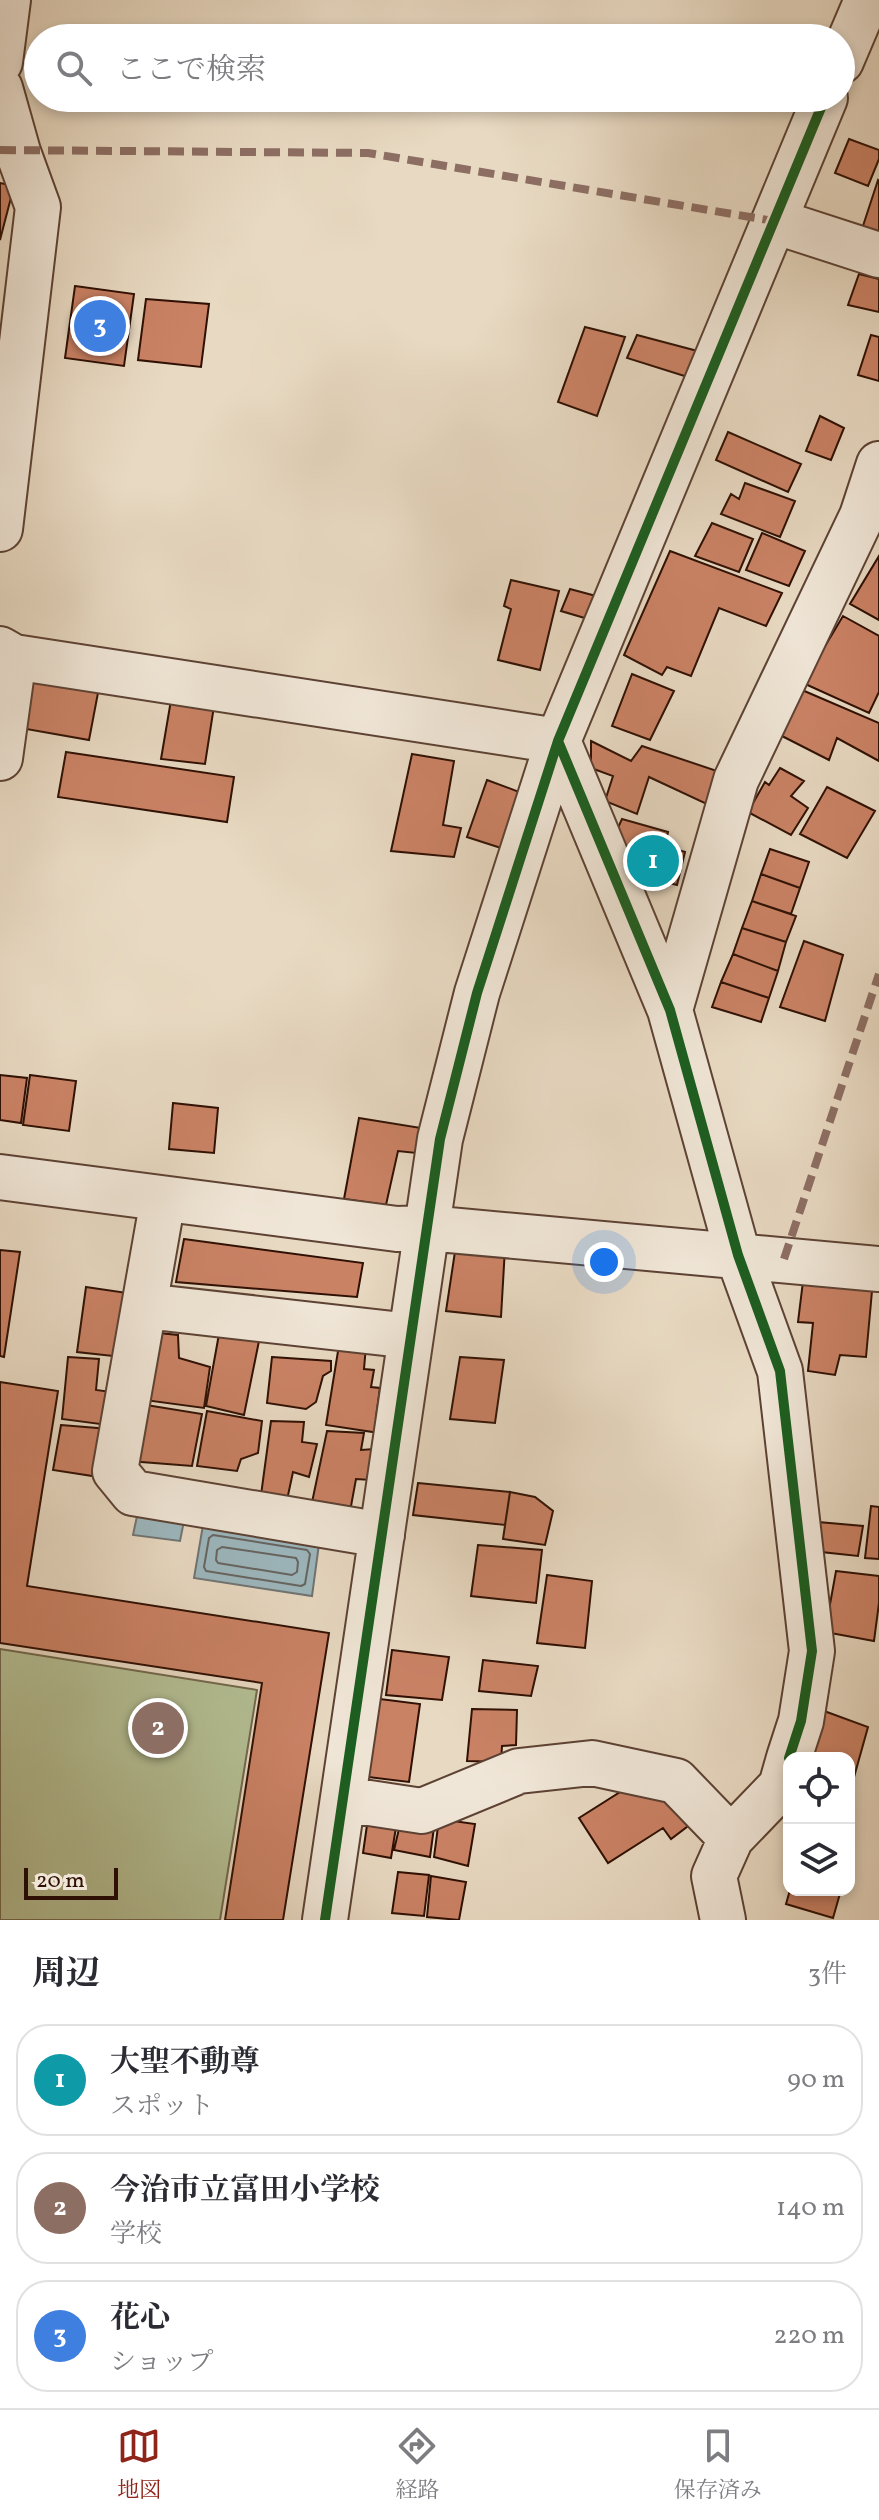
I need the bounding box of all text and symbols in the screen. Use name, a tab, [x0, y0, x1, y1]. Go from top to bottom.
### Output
search box	[24, 24, 855, 112]
icon: search	[52, 46, 96, 90]
text: ここで検索	[116, 50, 266, 92]
pin: 3	[74, 296, 126, 356]
pin: 1	[627, 831, 679, 891]
your location	[584, 1242, 624, 1282]
pin: 2	[132, 1698, 184, 1758]
map controls	[783, 1752, 855, 1896]
button: locate	[783, 1752, 855, 1824]
button: layers	[783, 1824, 855, 1896]
scale bar	[24, 1864, 118, 1900]
text: 20 m	[36, 1866, 85, 1897]
text: 周辺	[32, 1952, 100, 1999]
text: 3件	[808, 1957, 847, 1993]
text: 大聖不動尊	[110, 2042, 260, 2084]
text: 1	[55, 2062, 65, 2098]
text: 90 m	[787, 2062, 845, 2098]
text: スポット	[110, 2089, 214, 2125]
text: 今治市立富田小学校	[110, 2170, 380, 2212]
text: 2	[53, 2190, 67, 2226]
text: 140 m	[776, 2190, 845, 2226]
text: 学校	[110, 2217, 162, 2253]
text: 花心	[110, 2298, 170, 2340]
text: 3	[53, 2318, 67, 2354]
text: 220 m	[773, 2318, 845, 2354]
text: ショップ	[110, 2345, 213, 2381]
tab: 地図	[117, 2424, 161, 2507]
tab: 経路	[395, 2424, 440, 2507]
tab: 保存済み	[674, 2424, 762, 2507]

